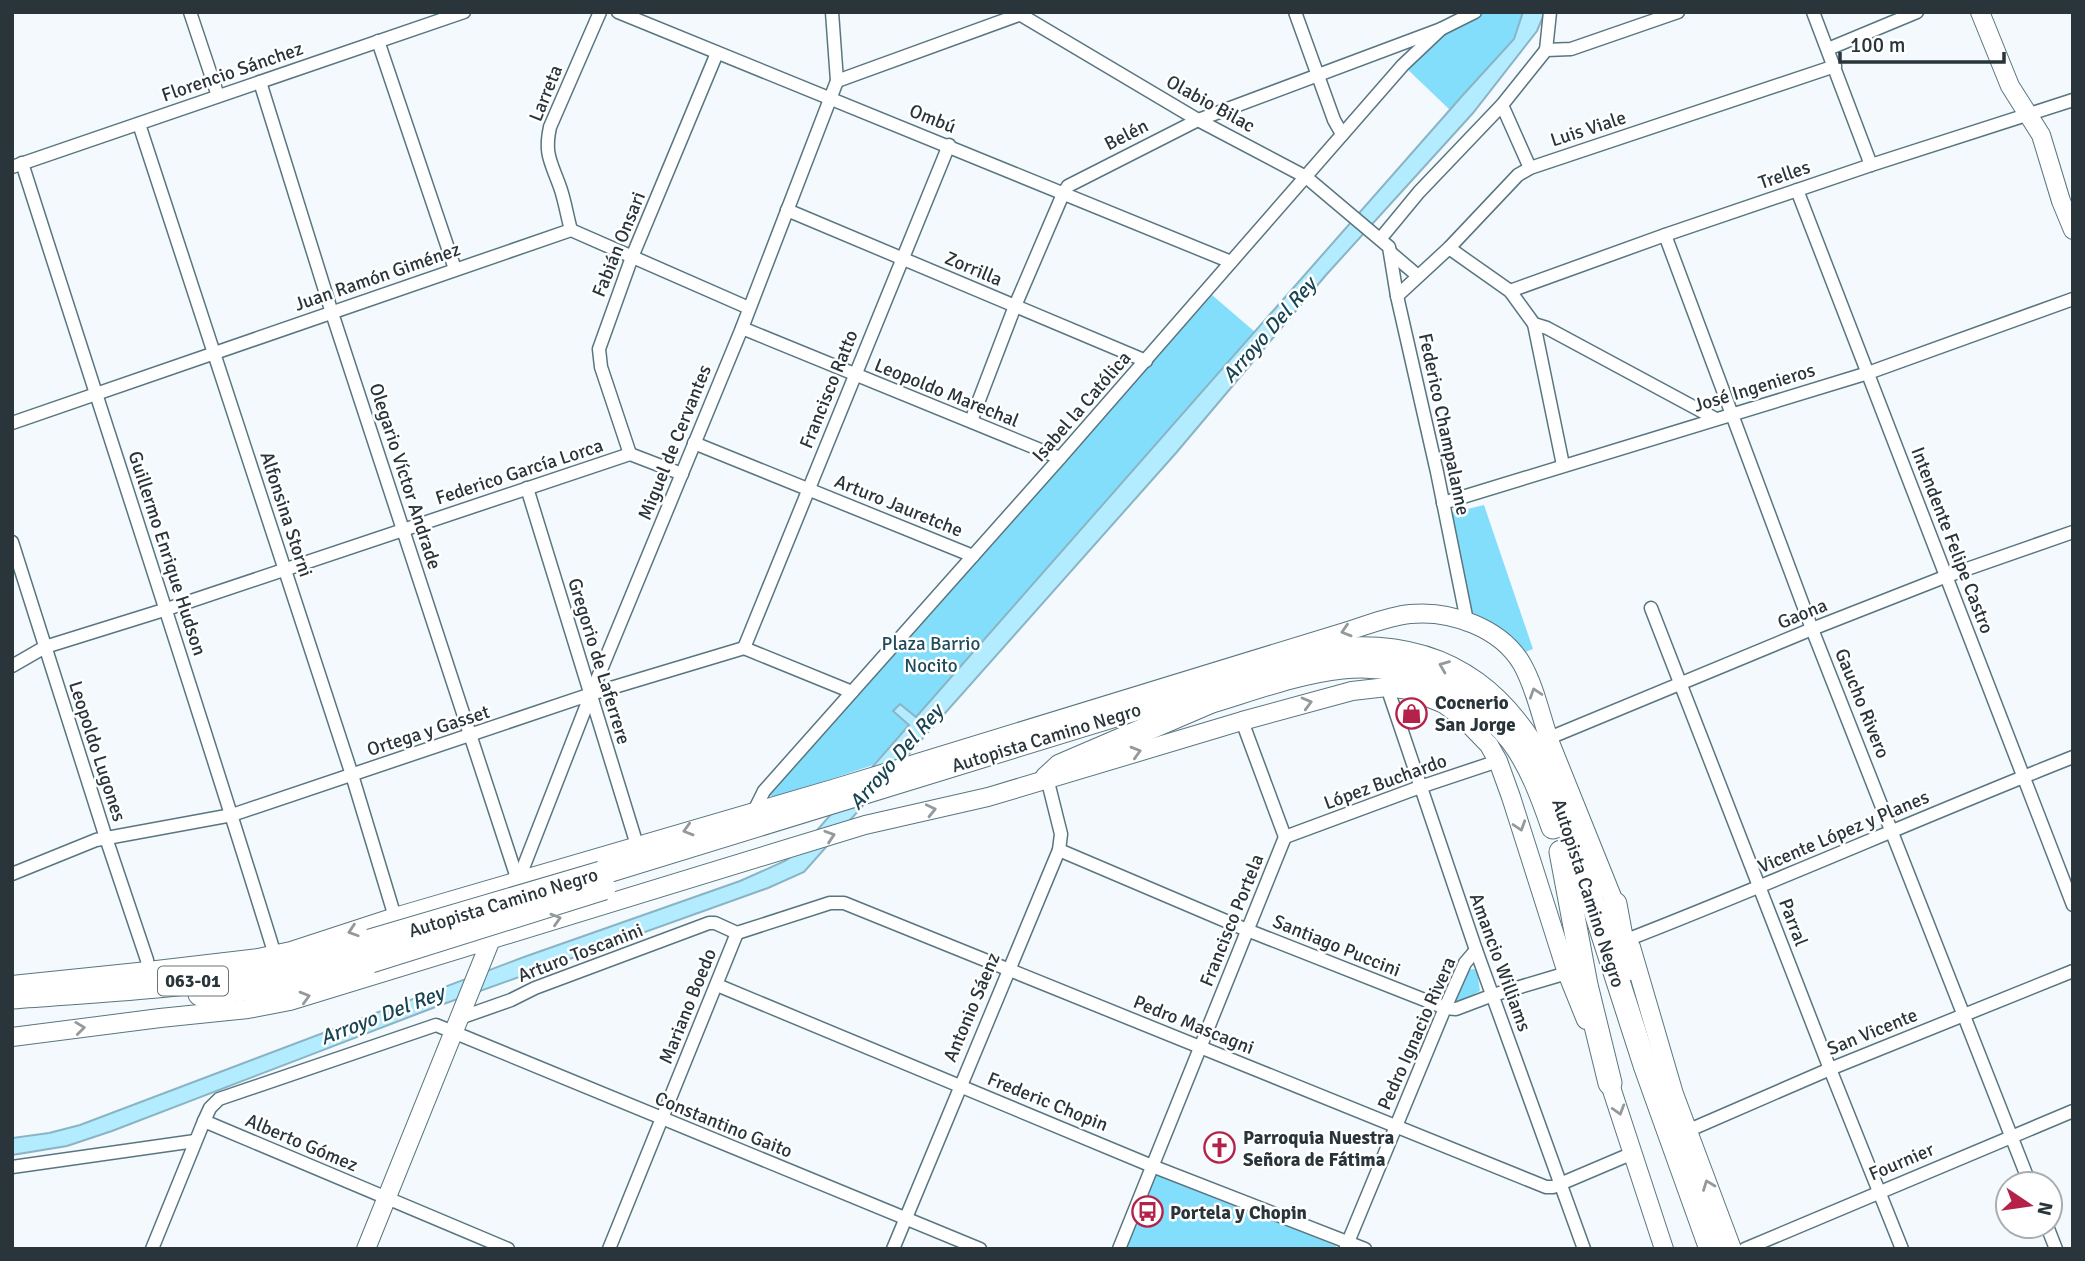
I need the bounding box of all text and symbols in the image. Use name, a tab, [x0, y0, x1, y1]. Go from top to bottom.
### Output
scale bar	[1840, 21, 2004, 65]
text: 100 m	[1850, 32, 1905, 58]
street label: Florencio Sánchez	[159, 37, 306, 107]
street label: Larreta	[524, 62, 568, 125]
street label: Olabio Bilac	[1162, 70, 1259, 138]
street label: Ombú	[906, 99, 959, 139]
street label: Luis Viale	[1548, 105, 1629, 152]
street label: Belén	[1100, 114, 1153, 156]
street label: Trelles	[1755, 155, 1813, 195]
street label: Fabián Onsari	[587, 188, 651, 301]
street label: Juan Ramón Giménez	[291, 237, 463, 317]
street label: Zorrilla	[941, 246, 1006, 292]
water label: Arroyo Del Rey	[1216, 270, 1324, 388]
street label: Francisco Ratto	[794, 327, 864, 452]
street label: Federico Champalanne	[1413, 331, 1475, 517]
street label: Isabel la Católica	[1027, 346, 1136, 467]
street label: Leopoldo Marechal	[871, 353, 1023, 433]
street label: José Ingenieros	[1691, 358, 1818, 418]
street label: Miguel de Cervantes	[633, 361, 717, 523]
street label: Olegario Víctor Andrade	[364, 380, 446, 572]
street label: Federico García Lorca	[432, 434, 606, 510]
street label: Intendente Felipe Castro	[1905, 444, 1999, 637]
street label: Guillermo Enrique Hudson	[123, 448, 211, 659]
street label: Alfonsina Storni	[254, 449, 318, 580]
street label: Arturo Jauretche	[831, 469, 966, 543]
street label: Gregorio de Laferrere	[562, 575, 636, 747]
street label: Gaona	[1774, 593, 1831, 635]
one-way arrow	[1340, 623, 1352, 638]
park label: Plaza Barrio Nocito	[882, 632, 981, 678]
street label: Gaucho Rivero	[1829, 645, 1895, 762]
one-way arrow	[1438, 661, 1450, 675]
street label: Leopoldo Lugones	[63, 678, 131, 825]
one-way arrow	[1528, 688, 1543, 700]
place label: Cocnerio San Jorge	[1435, 691, 1516, 737]
shop icon: Cocnerio San Jorge	[1395, 696, 1429, 730]
water label: Arroyo Del Rey	[843, 697, 951, 815]
one-way arrow	[1301, 697, 1313, 711]
street label: Autopista Camino Negro	[949, 698, 1144, 778]
street label: Ortega y Gasset	[364, 700, 493, 762]
one-way arrow	[1130, 745, 1142, 760]
street label: López Buchardo	[1321, 749, 1450, 815]
street label: Vicente López y Planes	[1754, 785, 1933, 879]
street label: Autopista Camino Negro	[1546, 796, 1630, 991]
one-way arrow	[925, 803, 937, 818]
one-way arrow	[1512, 819, 1527, 831]
one-way arrow	[682, 822, 694, 836]
one-way arrow	[824, 830, 836, 845]
street label: Francisco Portela	[1194, 851, 1269, 990]
street label: Autopista Camino Negro	[406, 863, 601, 943]
street label: Amancio Williams	[1464, 890, 1536, 1035]
street label: Parral	[1773, 895, 1813, 950]
street label: Santiago Puccini	[1269, 909, 1404, 982]
one-way arrow	[550, 913, 562, 928]
street label: Arturo Toscanini	[514, 918, 646, 988]
one-way arrow	[347, 923, 360, 937]
street label: Mariano Boedo	[654, 945, 722, 1068]
street label: Antonio Sáenz	[938, 949, 1006, 1066]
street label: Pedro Ignacio Rivera	[1372, 953, 1461, 1114]
road number: 063-01	[158, 966, 228, 996]
water label: Arroyo Del Rey	[316, 978, 451, 1051]
one-way arrow	[299, 990, 311, 1005]
street label: Pedro Mascagni	[1130, 990, 1257, 1060]
street label: San Vicente	[1824, 1003, 1921, 1061]
one-way arrow	[74, 1021, 86, 1036]
street label: Frederic Chopin	[984, 1067, 1112, 1137]
street label: Constantino Gaito	[651, 1086, 796, 1163]
one-way arrow	[1611, 1103, 1625, 1116]
street label: Alberto Gómez	[242, 1108, 361, 1177]
place label: Parroquia Nuestra Señora de Fátima	[1243, 1126, 1394, 1172]
church icon: Parroquia Nuestra Señora de Fátima	[1203, 1131, 1237, 1165]
street label: Fournier	[1865, 1137, 1938, 1186]
north arrow	[1994, 1170, 2064, 1240]
one-way arrow	[1702, 1179, 1716, 1191]
bus stop icon: Portela y Chopin	[1130, 1195, 1164, 1229]
text: N	[2031, 1199, 2058, 1218]
place label: Portela y Chopin	[1170, 1201, 1307, 1225]

